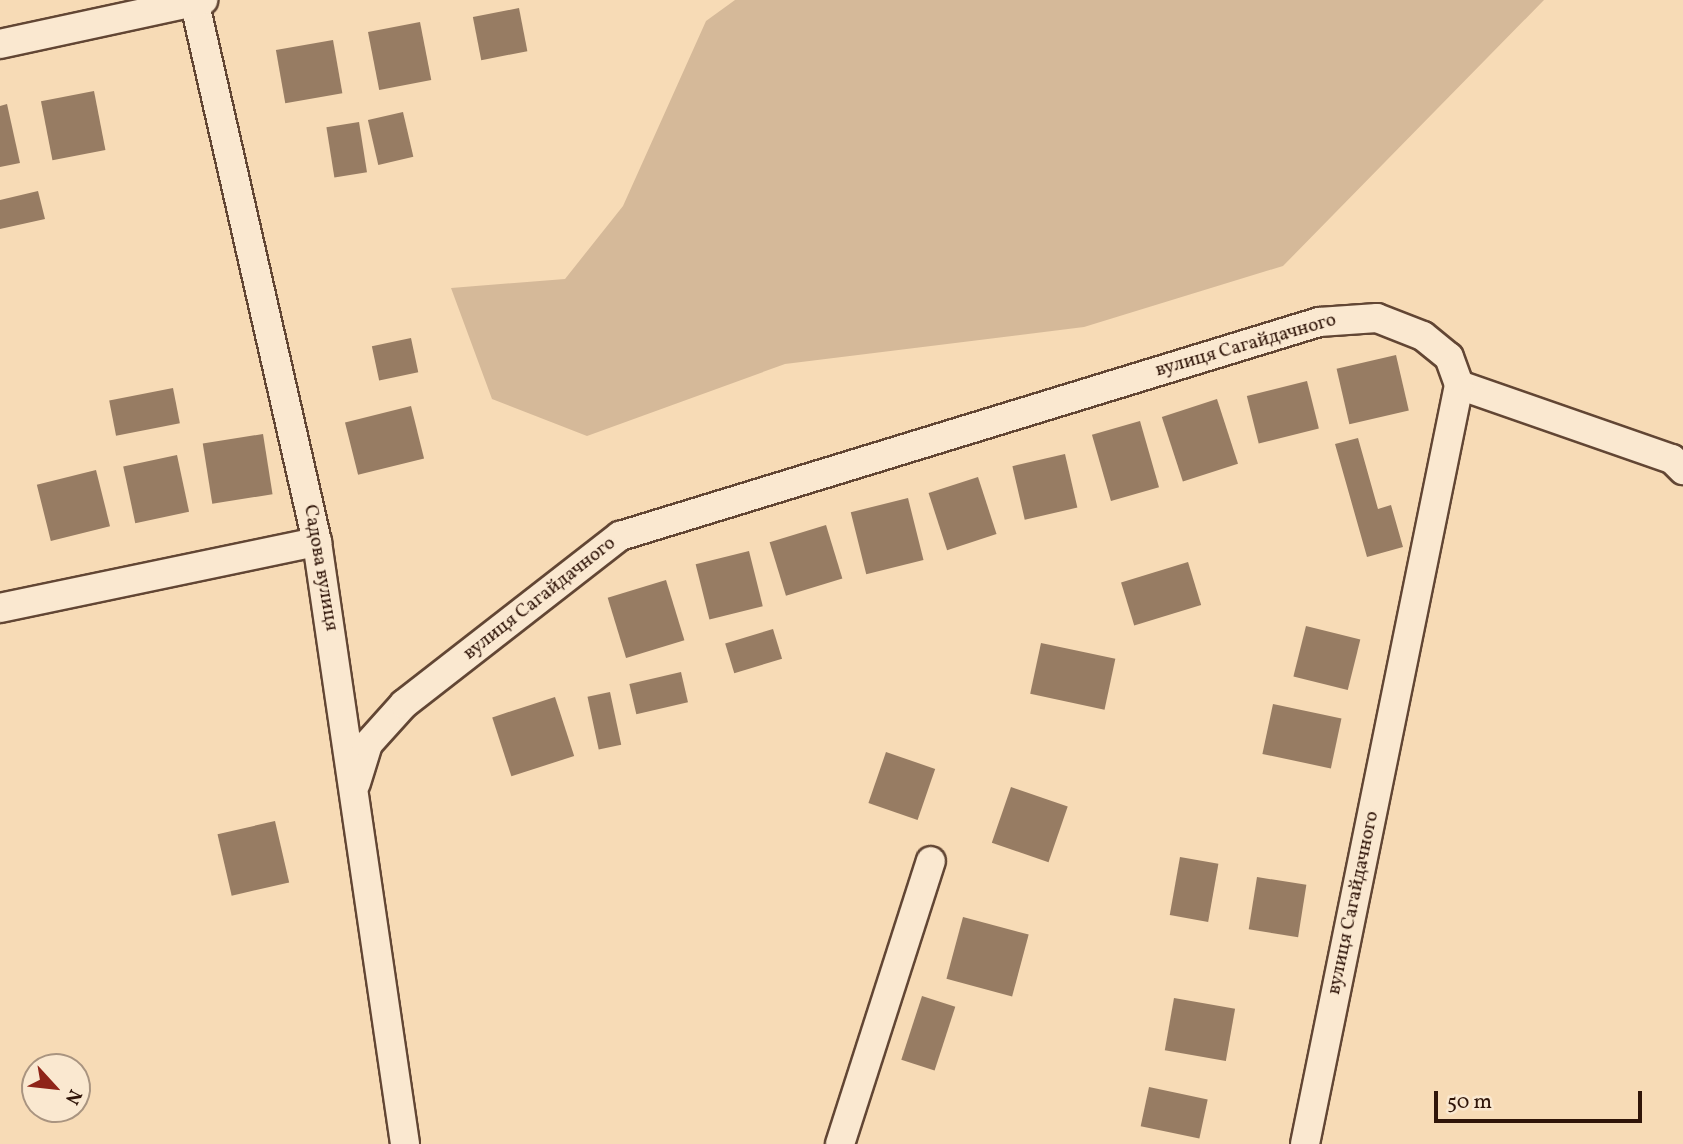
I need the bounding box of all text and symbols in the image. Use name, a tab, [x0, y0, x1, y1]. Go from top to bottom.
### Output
street label: вулиця Сагайдачного	[1153, 309, 1339, 383]
street label: Садова вулиця	[298, 503, 342, 633]
street label: вулиця Сагайдачного	[459, 533, 621, 665]
street label: вулиця Сагайдачного	[1323, 809, 1385, 997]
north arrow	[21, 1053, 91, 1123]
scale bar	[1438, 1078, 1646, 1122]
text: N	[58, 1085, 88, 1109]
text: 50 m	[1447, 1088, 1492, 1117]

